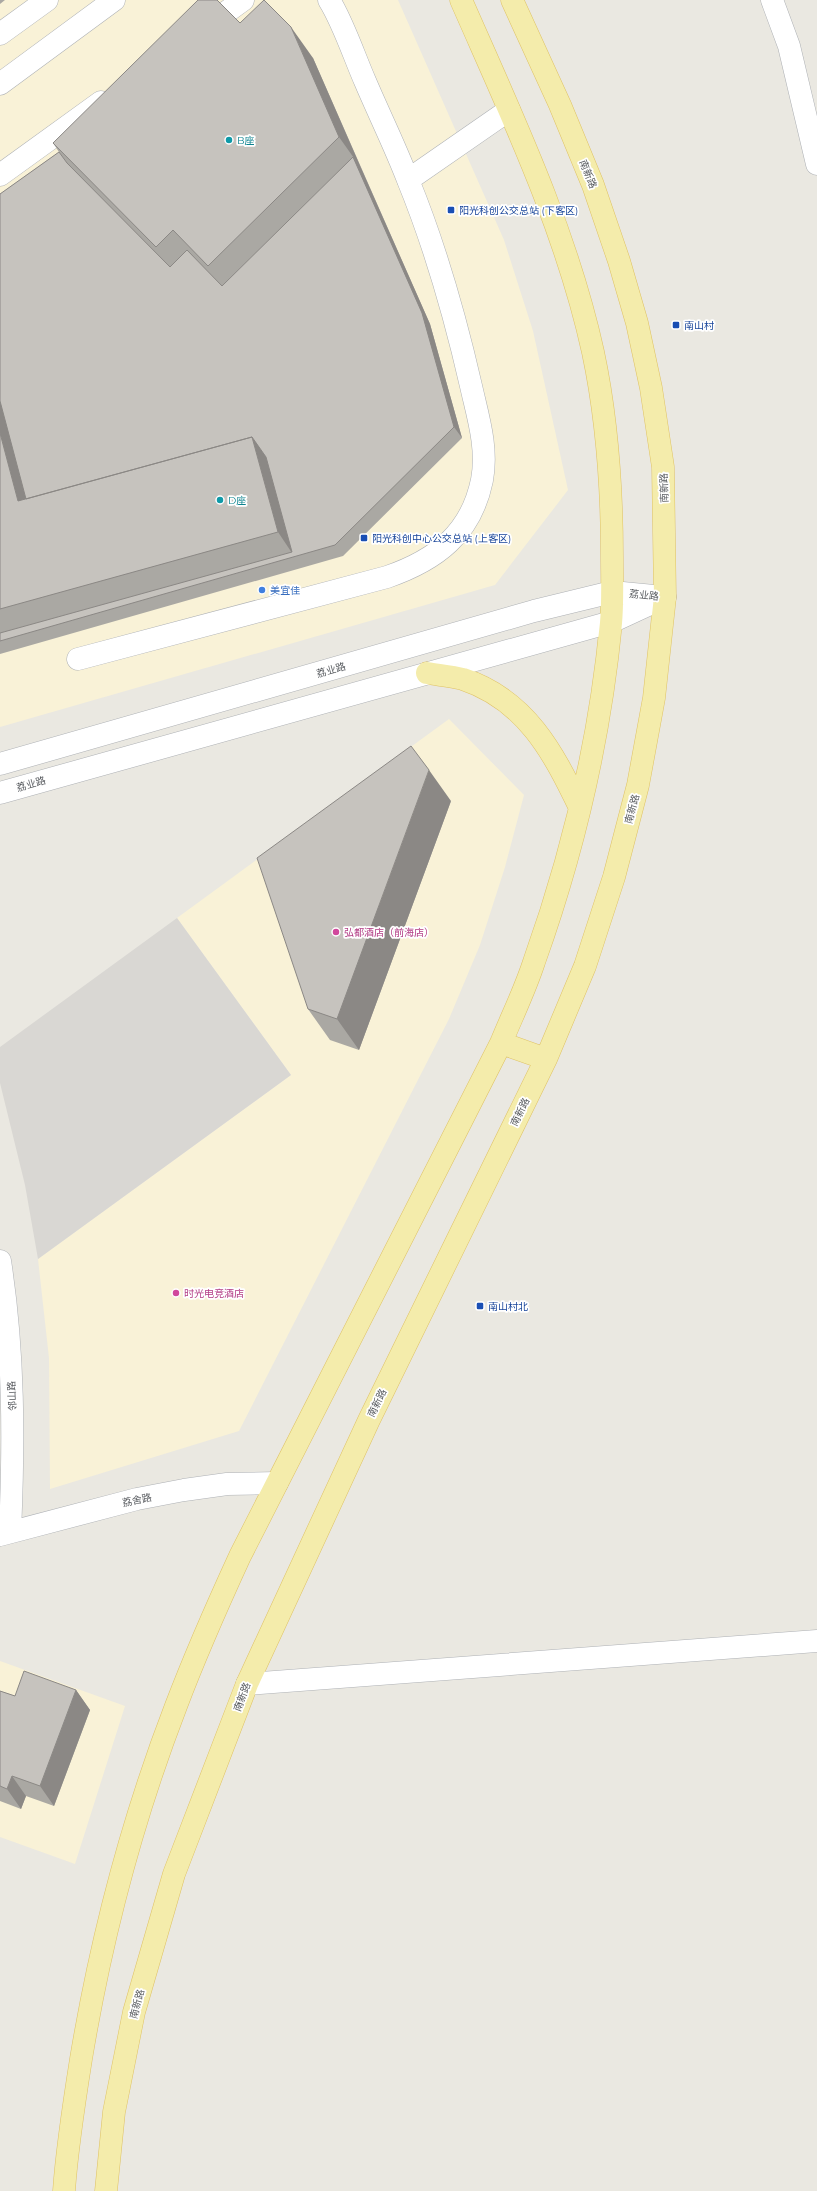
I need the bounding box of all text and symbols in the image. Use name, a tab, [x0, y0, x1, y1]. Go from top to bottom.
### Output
place label: B座	[237, 134, 255, 147]
marker: B座	[224, 135, 234, 145]
street label: 南新路	[576, 158, 600, 190]
place label: 阳光科创公交总站 (下客区)	[459, 204, 578, 217]
marker: 阳光科创公交总站 (下客区)	[446, 205, 456, 215]
place label: 南山村	[684, 319, 714, 332]
marker: 南山村	[671, 320, 681, 330]
street label: 南新路	[657, 473, 671, 503]
place label: D座	[228, 494, 246, 507]
marker: D座	[215, 495, 225, 505]
place label: 阳光科创中心公交总站 (上客区)	[372, 532, 511, 545]
marker: 阳光科创中心公交总站 (上客区)	[359, 533, 369, 543]
place label: 美宜佳	[270, 584, 300, 597]
marker: 美宜佳	[257, 585, 267, 595]
street label: 荔业路	[628, 587, 660, 603]
street label: 荔业路	[315, 660, 347, 680]
street label: 荔业路	[15, 774, 47, 794]
street label: 南新路	[622, 793, 642, 825]
place label: 弘都酒店（前海店）	[344, 926, 434, 939]
marker: 弘都酒店（前海店）	[331, 927, 341, 937]
street label: 南新路	[508, 1096, 532, 1128]
place label: 时光电竞酒店	[184, 1287, 244, 1300]
marker: 时光电竞酒店	[171, 1288, 181, 1298]
place label: 南山村北	[488, 1300, 528, 1313]
marker: 南山村北	[475, 1301, 485, 1311]
street label: 邻山路	[5, 1381, 19, 1411]
street label: 南新路	[365, 1387, 389, 1419]
street label: 荔舍路	[121, 1491, 153, 1509]
street label: 南新路	[231, 1681, 253, 1713]
street label: 南新路	[127, 1988, 147, 2020]

